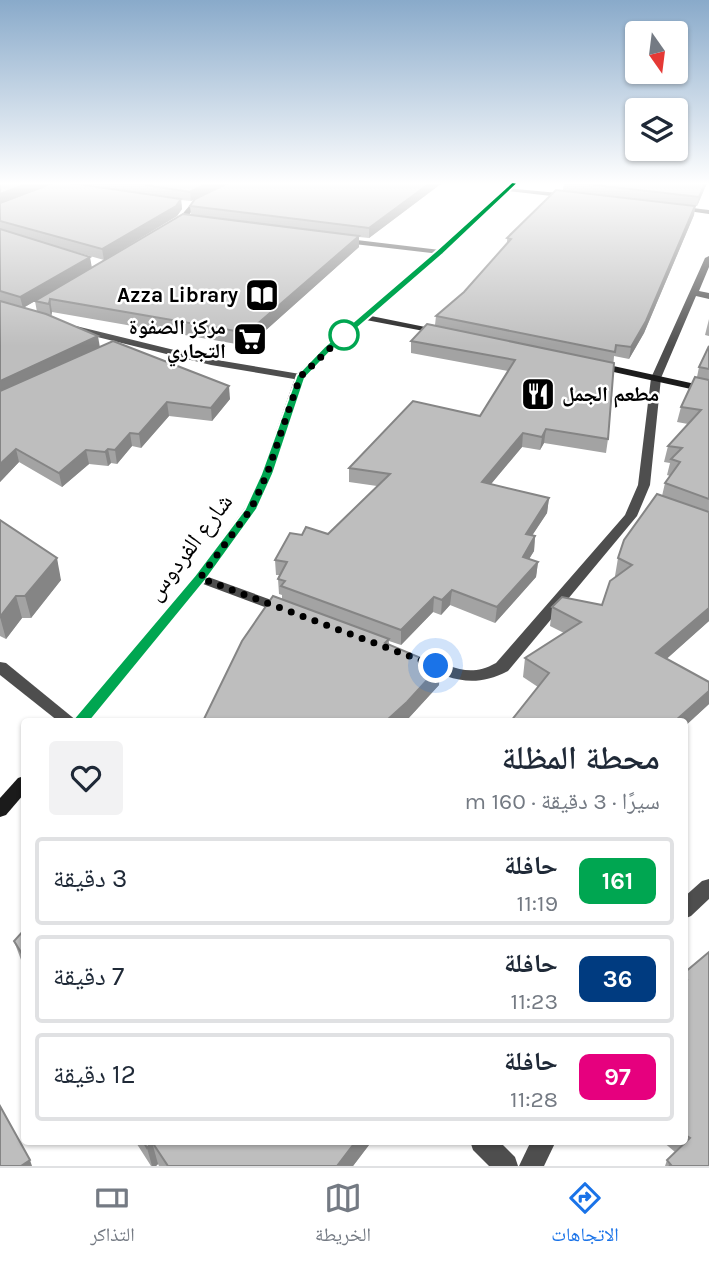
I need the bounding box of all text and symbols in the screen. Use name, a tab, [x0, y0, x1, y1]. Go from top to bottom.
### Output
north arrow	[625, 21, 688, 84]
map controls	[625, 21, 688, 161]
button: layers	[625, 98, 688, 161]
library icon: Azza Library	[243, 276, 281, 314]
place label: Azza Library	[117, 283, 238, 307]
place label: مركز الصفوة التجاري	[129, 315, 226, 367]
supermarket icon: مركز الصفوة التجاري	[231, 320, 269, 358]
unlabelled marker	[329, 320, 359, 350]
restaurant icon: مطعم الجمل	[519, 375, 557, 413]
place label: مطعم الجمل	[562, 382, 659, 408]
street label: شارع الفردوس	[140, 488, 239, 607]
your location	[418, 648, 453, 683]
text: محطة المظلة	[502, 739, 660, 777]
button: heart	[49, 741, 123, 815]
text: سيرًا · 3 دقيقة · 160 m	[465, 788, 660, 815]
text: حافلة	[504, 850, 558, 881]
text: 3 دقيقة	[53, 863, 127, 894]
text: 161	[602, 867, 633, 895]
text: 11:19	[517, 890, 558, 917]
text: حافلة	[504, 948, 558, 979]
text: 7 دقيقة	[53, 961, 124, 992]
text: 36	[603, 965, 632, 993]
text: 11:23	[511, 988, 558, 1015]
text: حافلة	[504, 1046, 558, 1077]
text: 12 دقيقة	[53, 1059, 136, 1090]
text: 97	[604, 1063, 631, 1091]
text: 11:28	[510, 1086, 558, 1113]
tab: التذاكر	[90, 1179, 135, 1253]
tab: الخريطة	[315, 1179, 371, 1253]
tab: الاتجاهات	[551, 1179, 619, 1253]

